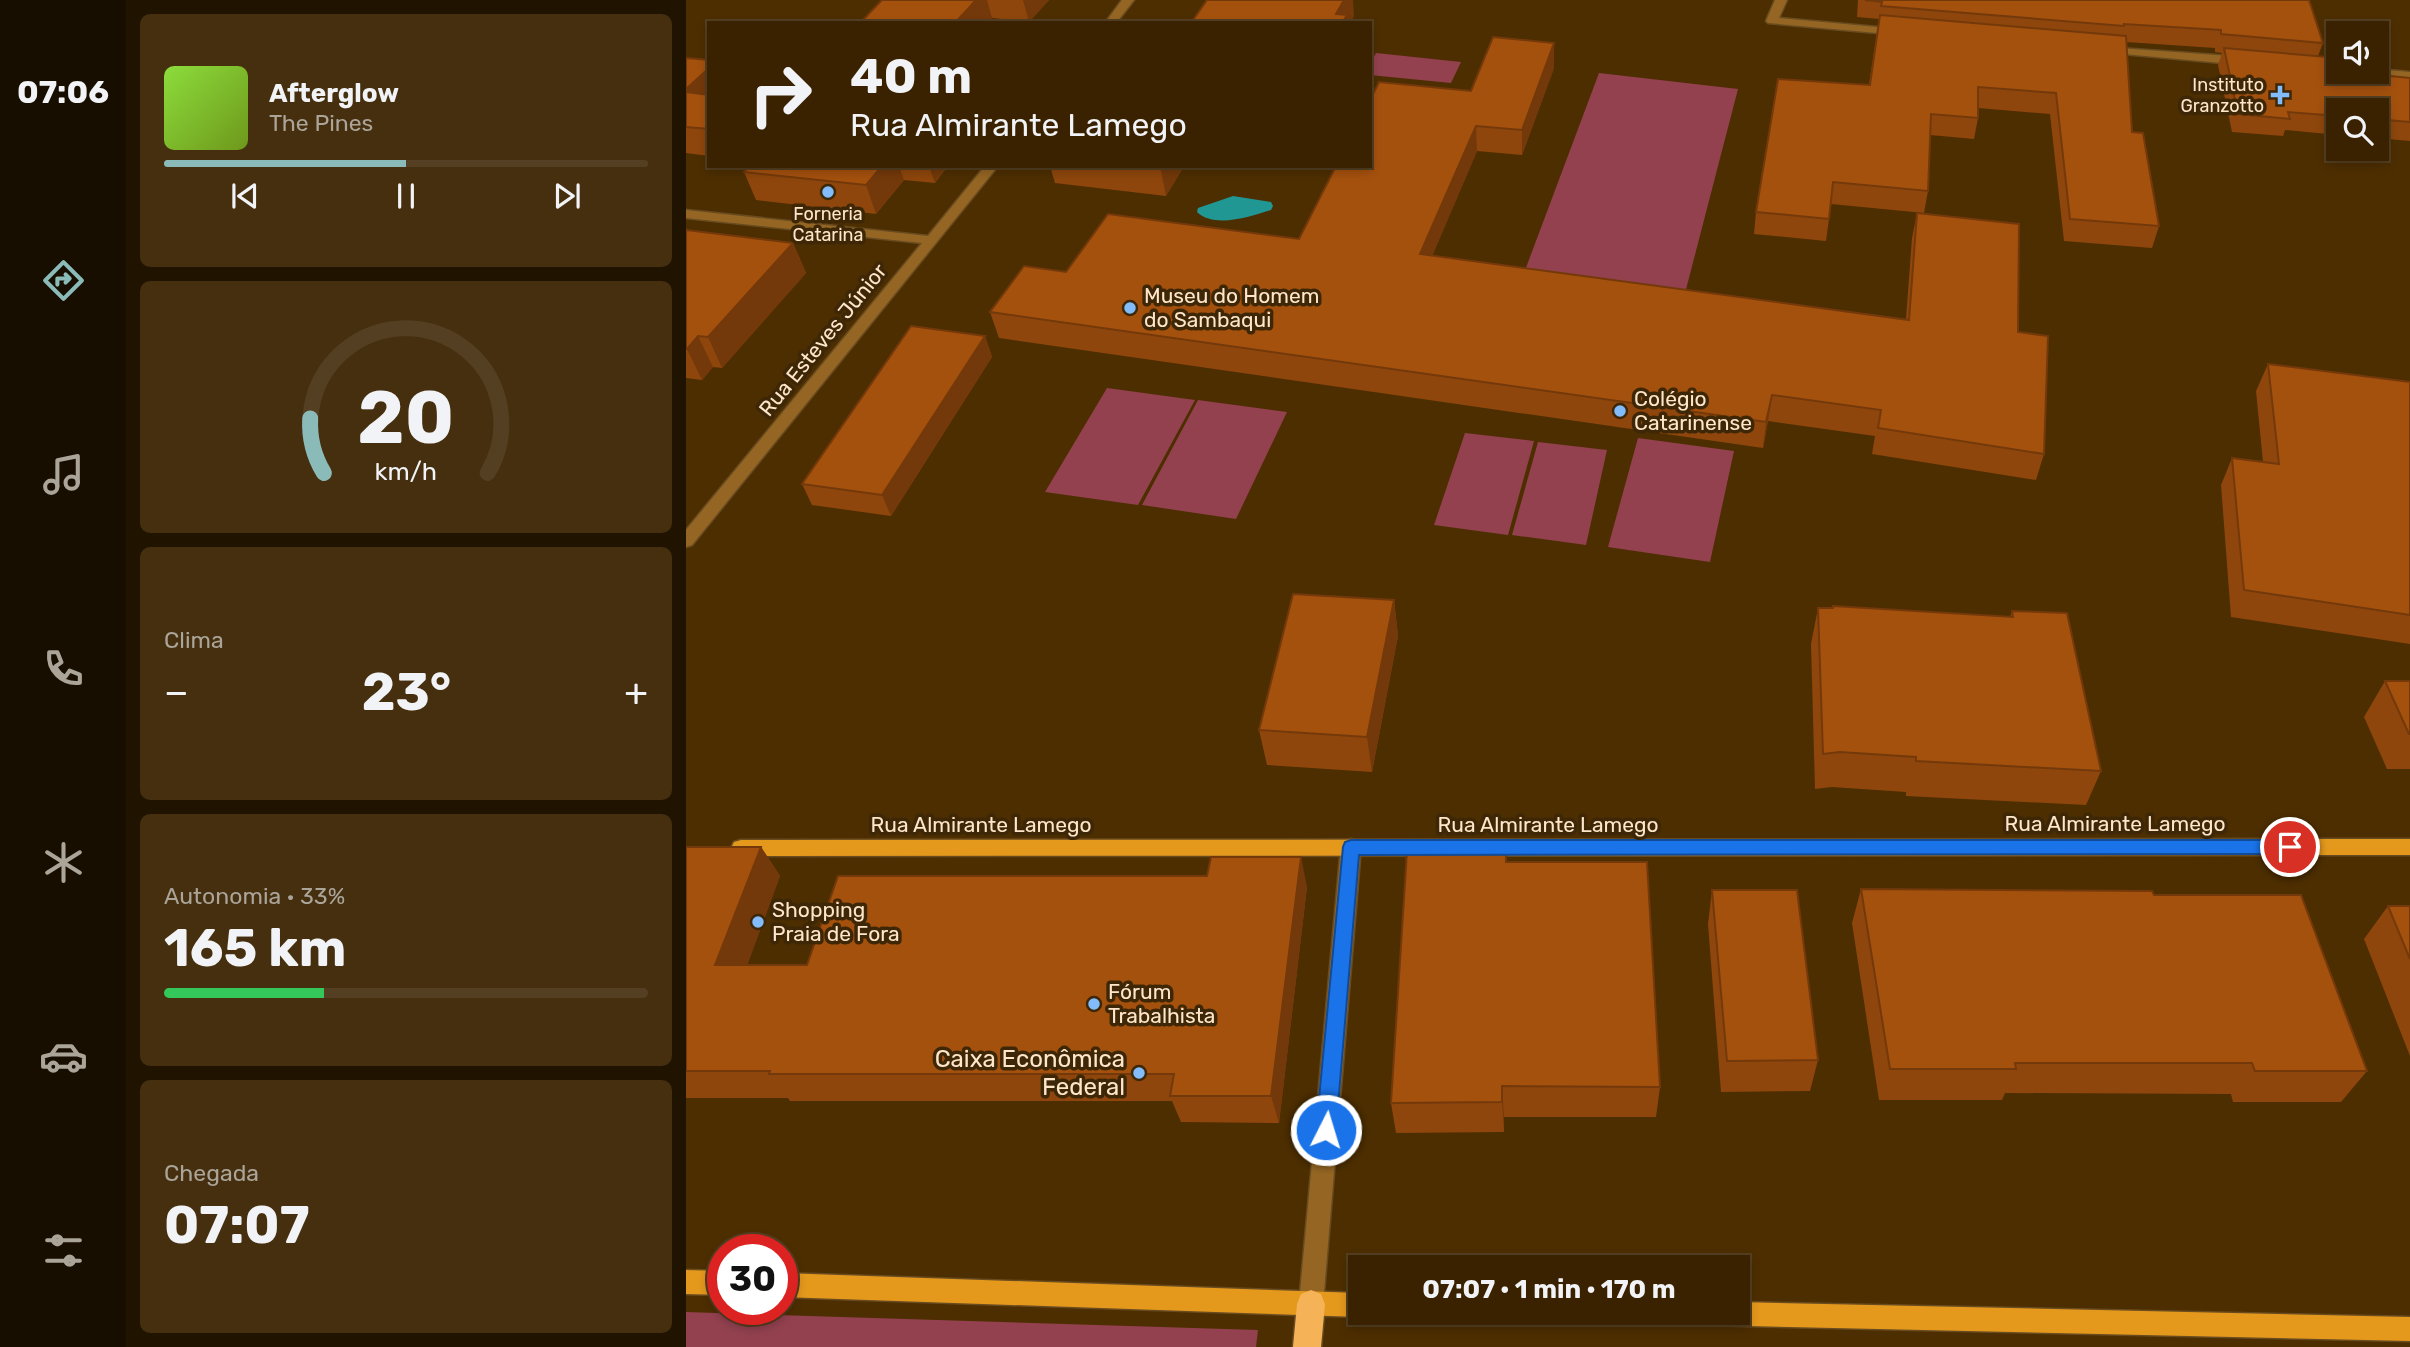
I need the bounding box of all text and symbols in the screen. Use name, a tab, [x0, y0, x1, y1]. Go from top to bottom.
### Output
map controls	[2326, 21, 2389, 161]
button: sound	[2326, 21, 2389, 84]
text: 40 m	[850, 47, 972, 105]
icon: right	[735, 49, 826, 140]
text: 07:06	[17, 73, 109, 111]
place label: Instituto Granzotto	[2181, 74, 2264, 117]
text: Afterglow	[269, 78, 399, 109]
marker: Instituto Granzotto	[2270, 85, 2290, 105]
button: search	[2326, 98, 2389, 161]
text: Rua Almirante Lamego	[850, 106, 1187, 144]
text: The Pines	[269, 109, 373, 137]
icon: previous	[226, 177, 264, 215]
icon: pause	[387, 177, 425, 215]
icon: next	[548, 177, 586, 215]
marker: Forneria Catarina	[820, 184, 836, 200]
place label: Forneria Catarina	[793, 203, 863, 246]
icon: directions	[39, 256, 88, 305]
street label: Rua Esteves Júnior	[754, 258, 892, 421]
place label: Museu do Homem do Sambaqui	[1144, 283, 1319, 332]
marker: Museu do Homem do Sambaqui	[1122, 300, 1138, 316]
text: 20	[358, 375, 454, 461]
place label: Colégio Catarinense	[1634, 386, 1752, 435]
marker: Colégio Catarinense	[1612, 403, 1628, 419]
icon: music	[39, 450, 88, 499]
text: km/h	[375, 457, 437, 486]
text: Clima	[164, 626, 224, 654]
icon: phone	[39, 644, 88, 693]
text: 23°	[362, 661, 451, 723]
text: −	[164, 669, 189, 715]
text: +	[624, 669, 648, 715]
street label: Rua Almirante Lamego	[2004, 811, 2226, 836]
street label: Rua Almirante Lamego	[870, 812, 1092, 837]
street label: Rua Almirante Lamego	[1437, 812, 1659, 837]
pin	[2260, 817, 2320, 877]
icon: arrive	[2271, 828, 2309, 866]
icon: climate	[39, 838, 88, 887]
text: Autonomia · 33%	[164, 882, 345, 910]
place label: Shopping Praia de Fora	[772, 897, 900, 946]
marker: Shopping Praia de Fora	[750, 914, 766, 930]
text: 165 km	[164, 917, 346, 979]
place label: Fórum Trabalhista	[1108, 979, 1215, 1028]
marker: Fórum Trabalhista	[1086, 996, 1102, 1012]
icon: car	[39, 1032, 88, 1081]
place label: Caixa Econômica Federal	[935, 1045, 1125, 1101]
marker: Caixa Econômica Federal	[1131, 1065, 1147, 1081]
position arrow	[1289, 1093, 1363, 1167]
text: Chegada	[164, 1159, 259, 1187]
text: 07:07	[164, 1194, 310, 1256]
icon: filters	[39, 1226, 88, 1275]
speed limit sign: 30	[707, 1234, 798, 1325]
text: 07:07 · 1 min · 170 m	[1422, 1274, 1676, 1305]

